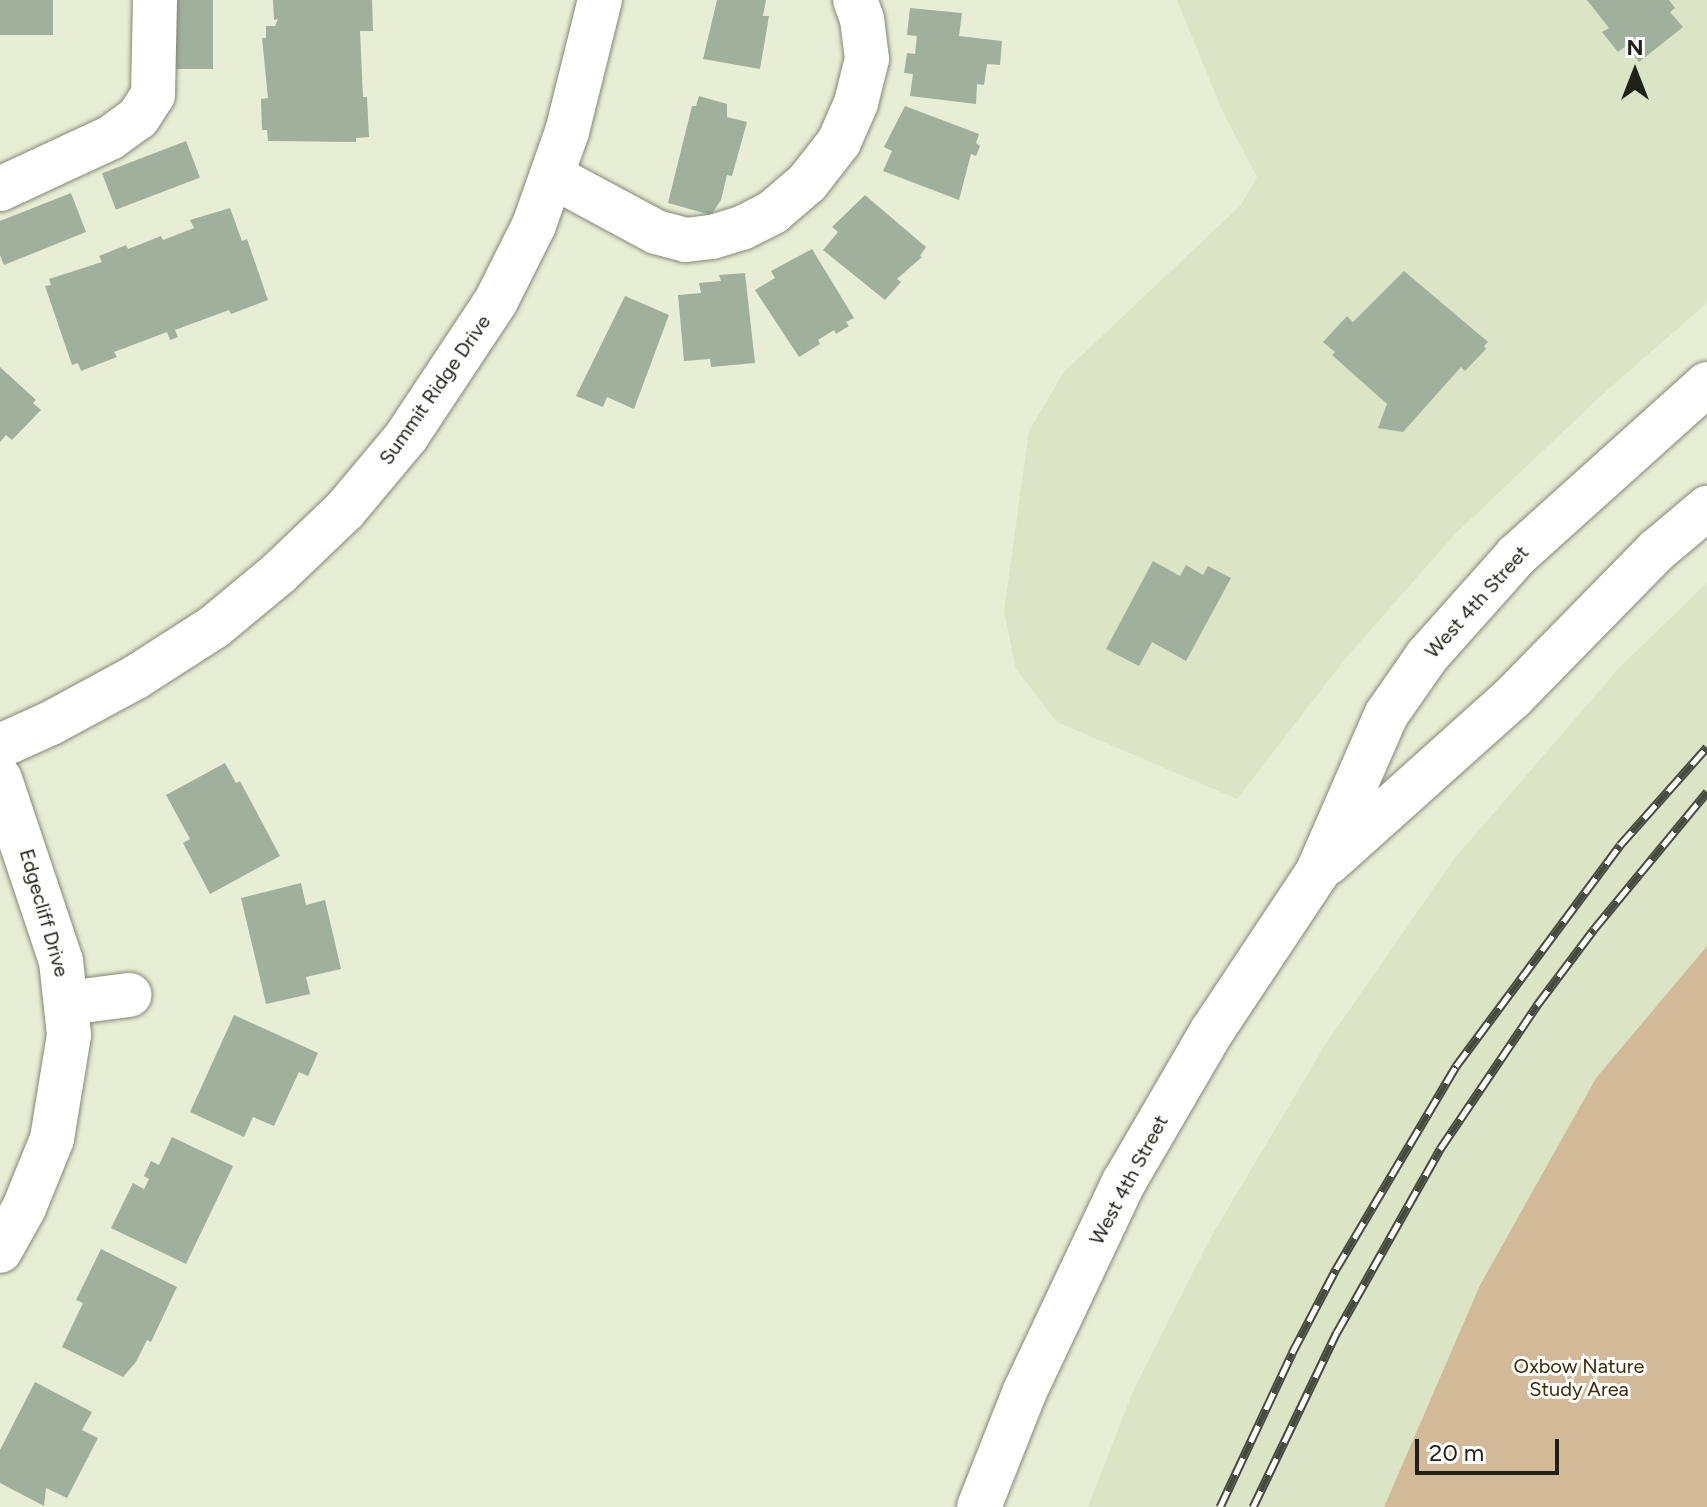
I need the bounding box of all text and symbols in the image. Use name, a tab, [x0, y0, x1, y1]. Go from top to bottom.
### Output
north arrow	[1595, 32, 1675, 112]
text: N	[1626, 34, 1644, 61]
street label: Summit Ridge Drive	[374, 310, 496, 470]
street label: West 4th Street	[1420, 541, 1534, 663]
street label: Edgecliff Drive	[14, 846, 74, 980]
street label: West 4th Street	[1085, 1111, 1173, 1249]
park label: Oxbow Nature Study Area	[1514, 1355, 1644, 1402]
scale bar	[1419, 1423, 1563, 1473]
text: 20 m	[1429, 1438, 1484, 1467]

